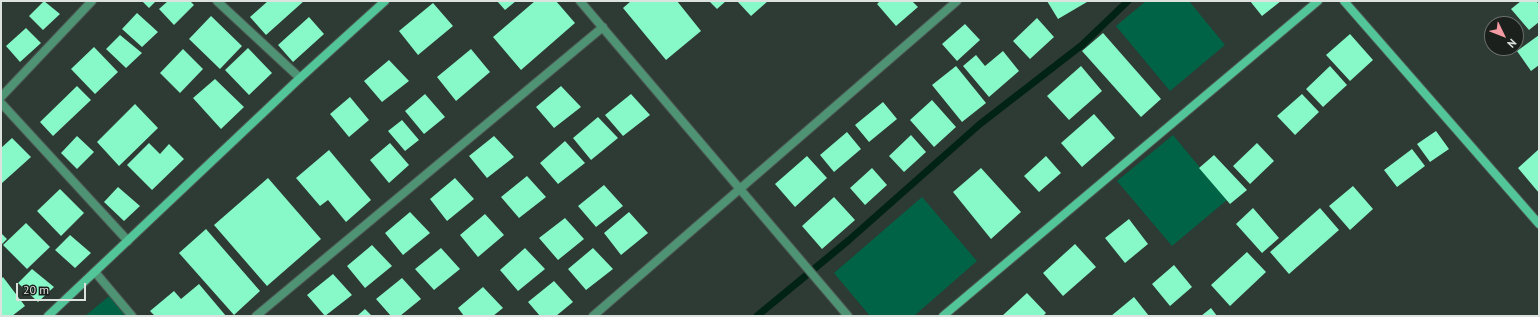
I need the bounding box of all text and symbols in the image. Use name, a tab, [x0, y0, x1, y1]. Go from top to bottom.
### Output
north arrow	[1484, 16, 1524, 56]
text: N	[1504, 36, 1520, 51]
scale bar	[18, 275, 88, 301]
text: 20 m	[23, 282, 49, 297]

